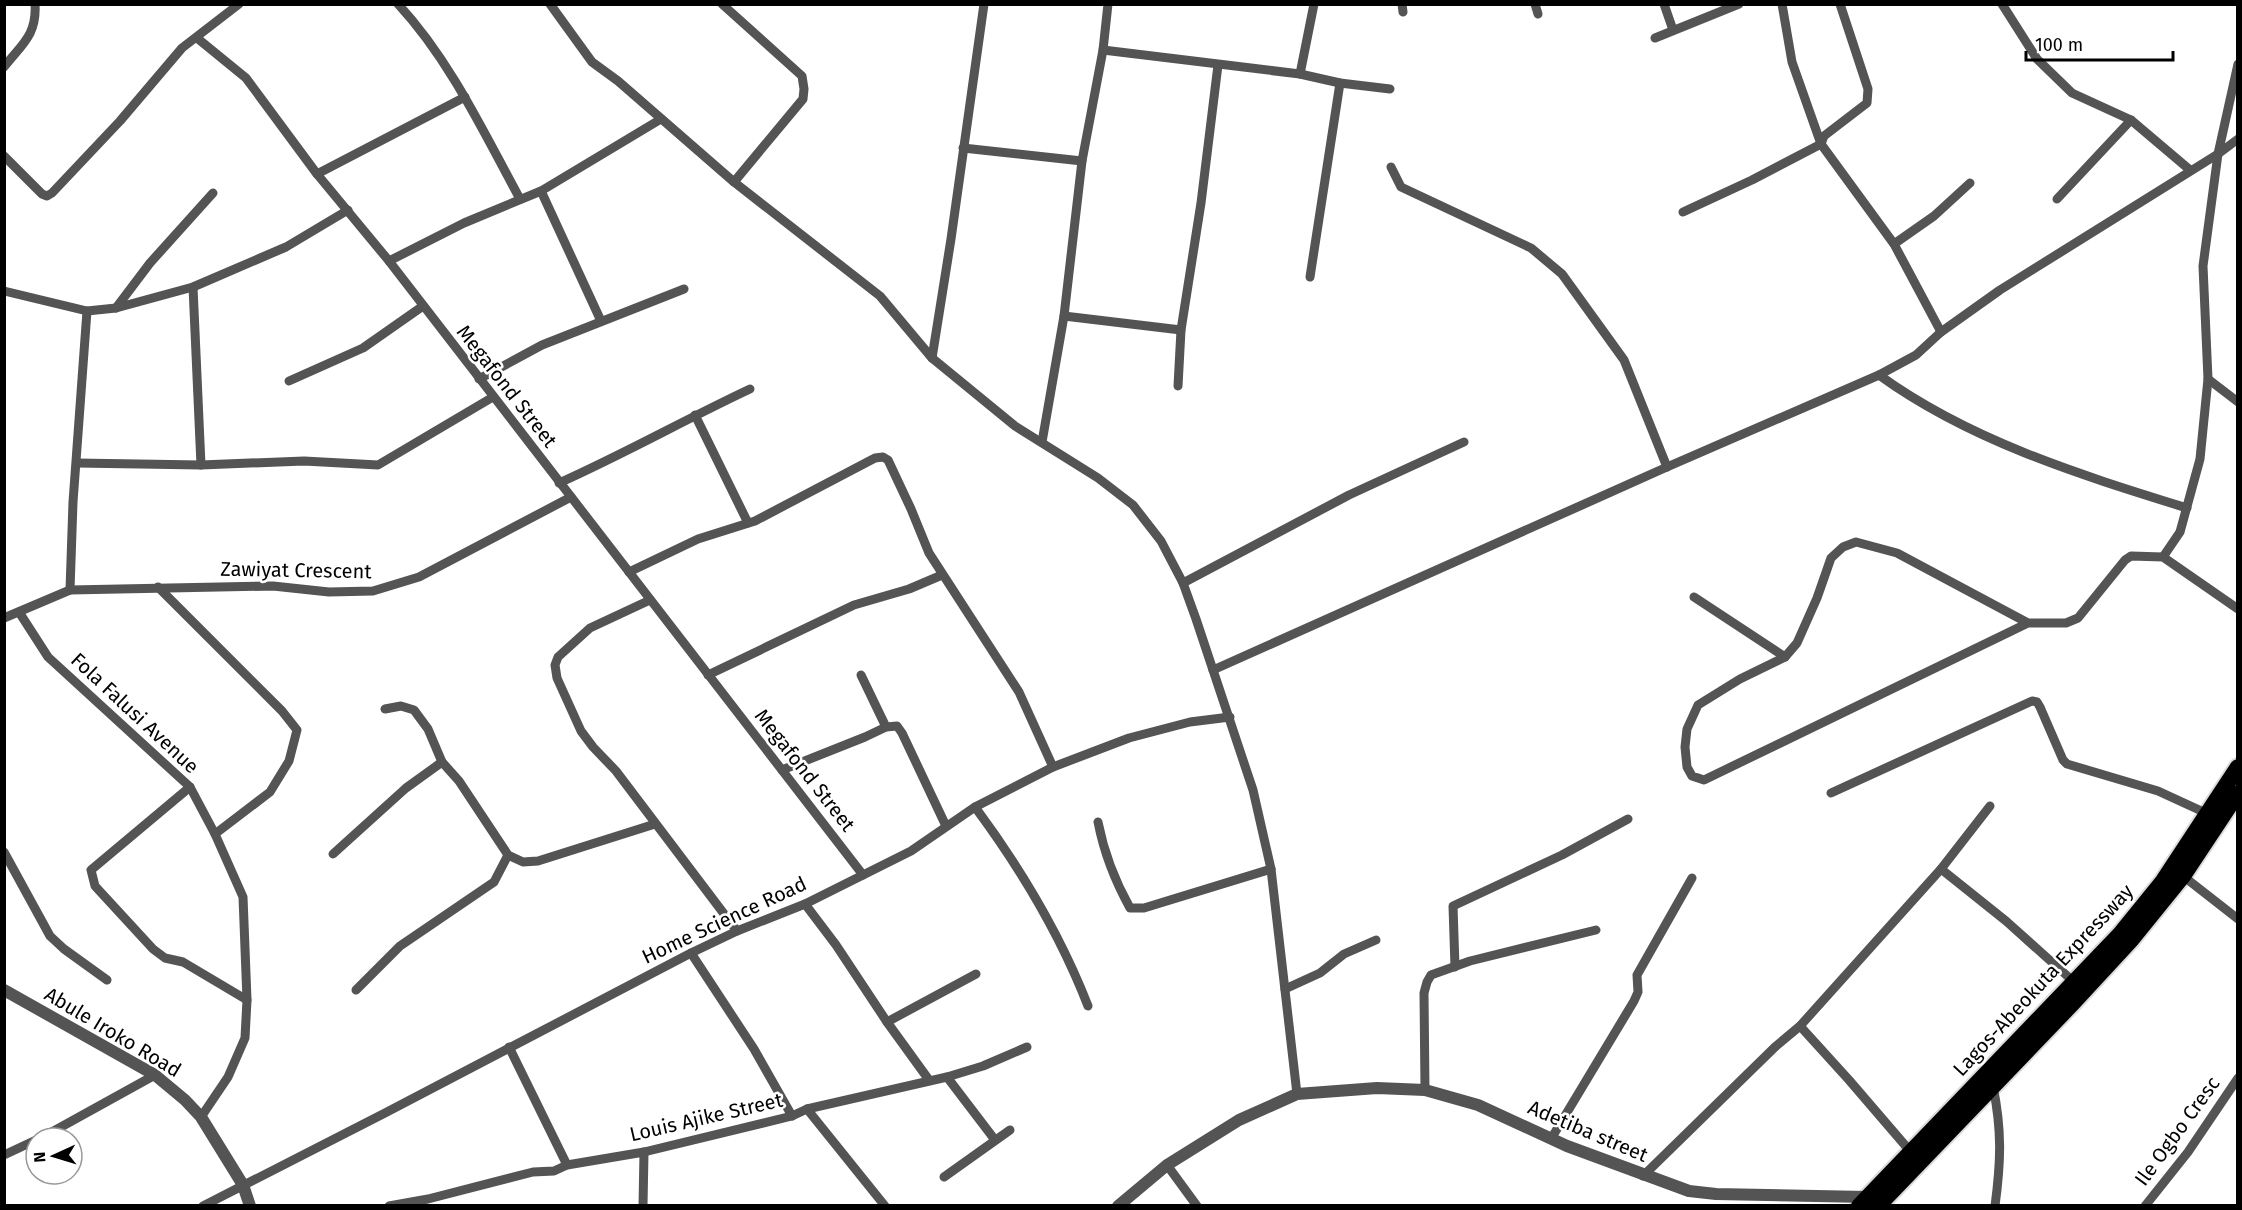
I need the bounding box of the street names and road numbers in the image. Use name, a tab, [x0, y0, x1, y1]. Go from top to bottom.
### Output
street label: Megafond Street	[452, 320, 563, 453]
street label: Zawiyat Crescent	[220, 557, 373, 583]
street label: Fola Falusi Avenue	[66, 648, 204, 778]
street label: Megafond Street	[750, 704, 861, 837]
street label: Home Science Road	[638, 871, 810, 969]
street label: Lagos-Abeokuta Expressway	[1948, 879, 2138, 1081]
street label: Abule Iroko Road	[40, 982, 186, 1082]
street label: Ile Ogbo Cresc	[2129, 1072, 2225, 1190]
street label: Louis Ajike Street	[627, 1088, 786, 1146]
street label: Adetiba street	[1525, 1095, 1652, 1167]

